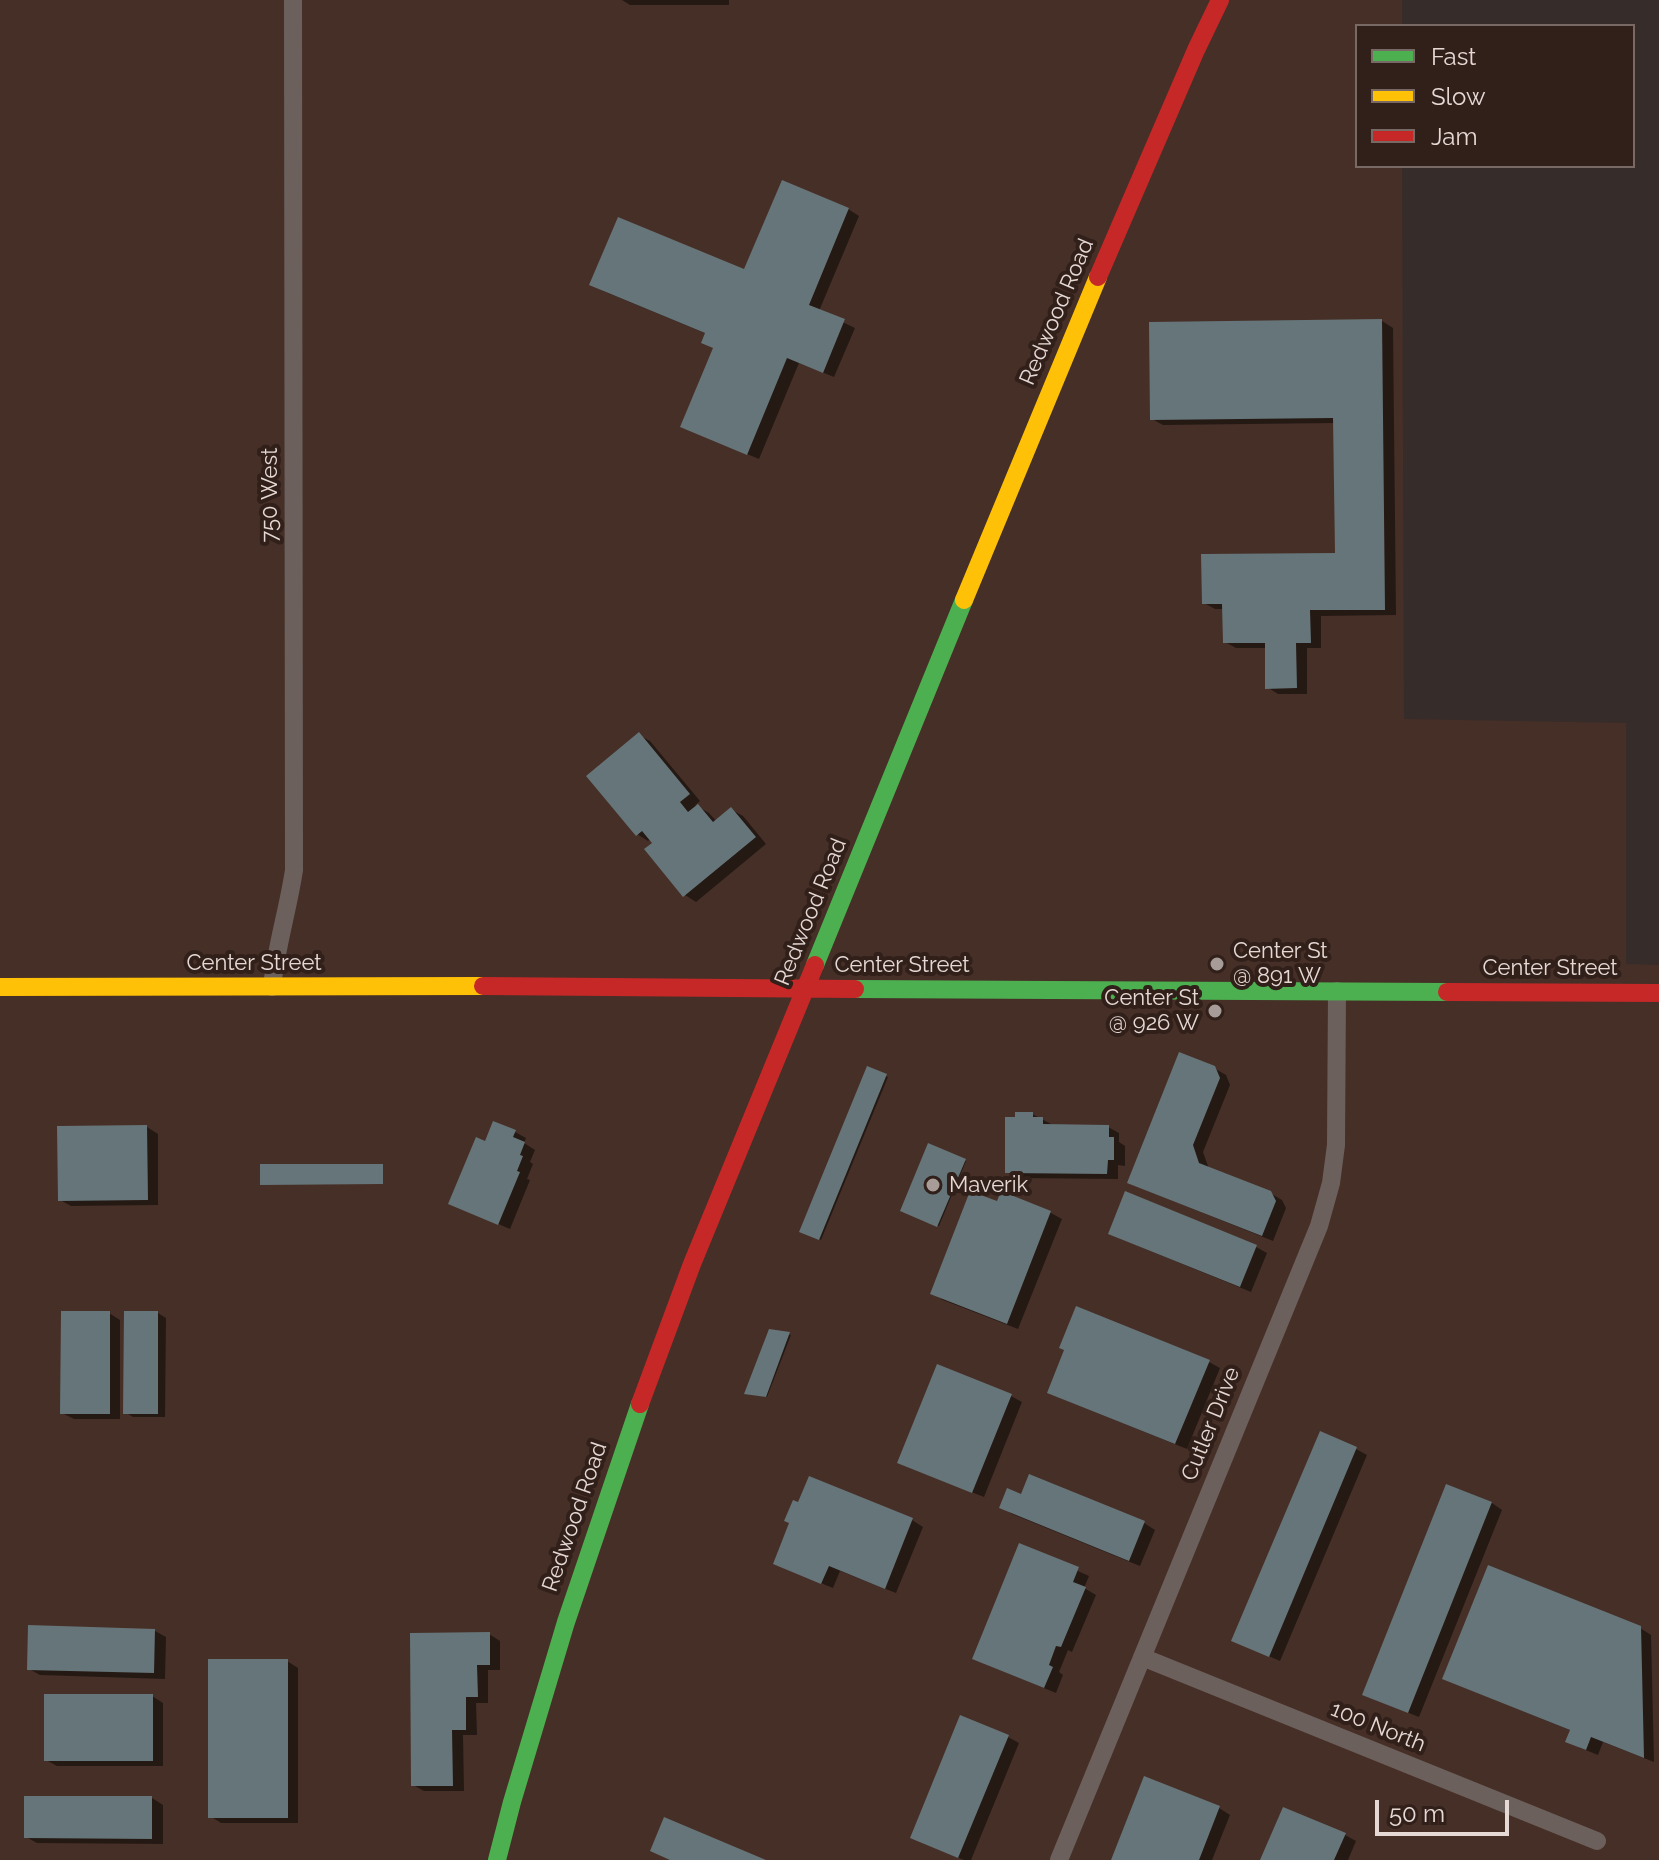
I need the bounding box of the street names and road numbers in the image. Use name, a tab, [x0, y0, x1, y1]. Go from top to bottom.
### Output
street label: Redwood Road	[1014, 235, 1100, 389]
street label: 750 West	[257, 448, 283, 542]
street label: Redwood Road	[769, 835, 853, 989]
street label: Center Street	[186, 950, 322, 976]
street label: Center Street	[834, 952, 970, 978]
street label: Center Street	[1482, 955, 1618, 981]
street label: Cutler Drive	[1176, 1363, 1246, 1485]
street label: Redwood Road	[537, 1439, 613, 1595]
street label: 100 North	[1327, 1696, 1429, 1758]

